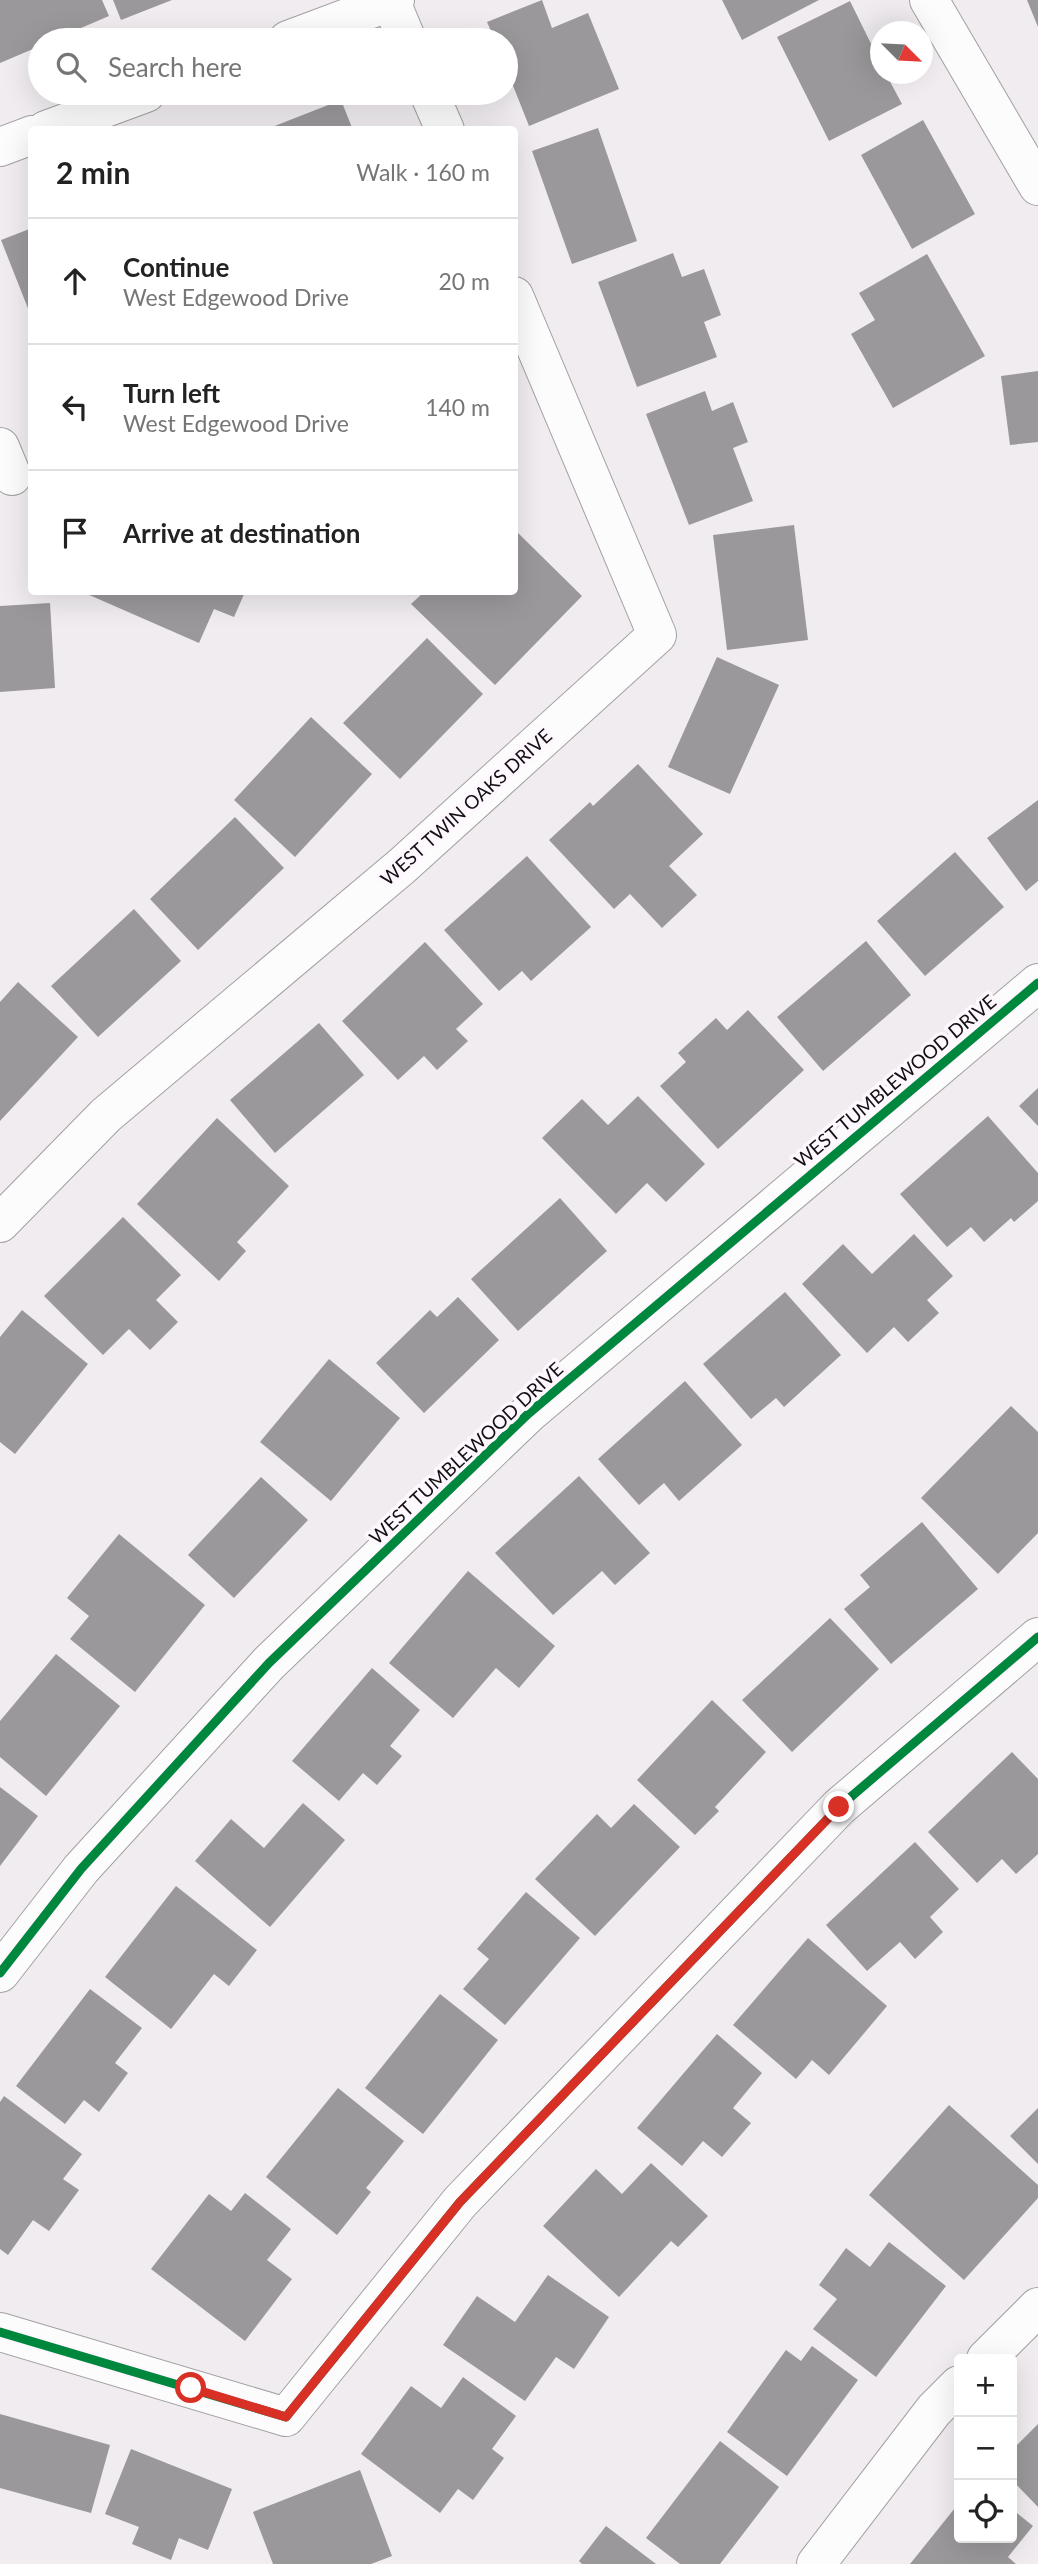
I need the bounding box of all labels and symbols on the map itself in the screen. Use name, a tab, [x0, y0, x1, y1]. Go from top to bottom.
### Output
north arrow	[870, 21, 933, 84]
street label: WEST TWIN OAKS DRIVE	[375, 724, 556, 890]
street label: WEST TUMBLEWOOD DRIVE	[789, 989, 1000, 1172]
street label: WEST TUMBLEWOOD DRIVE	[364, 1357, 567, 1549]
route end	[823, 1791, 854, 1822]
route start	[175, 2372, 206, 2403]

